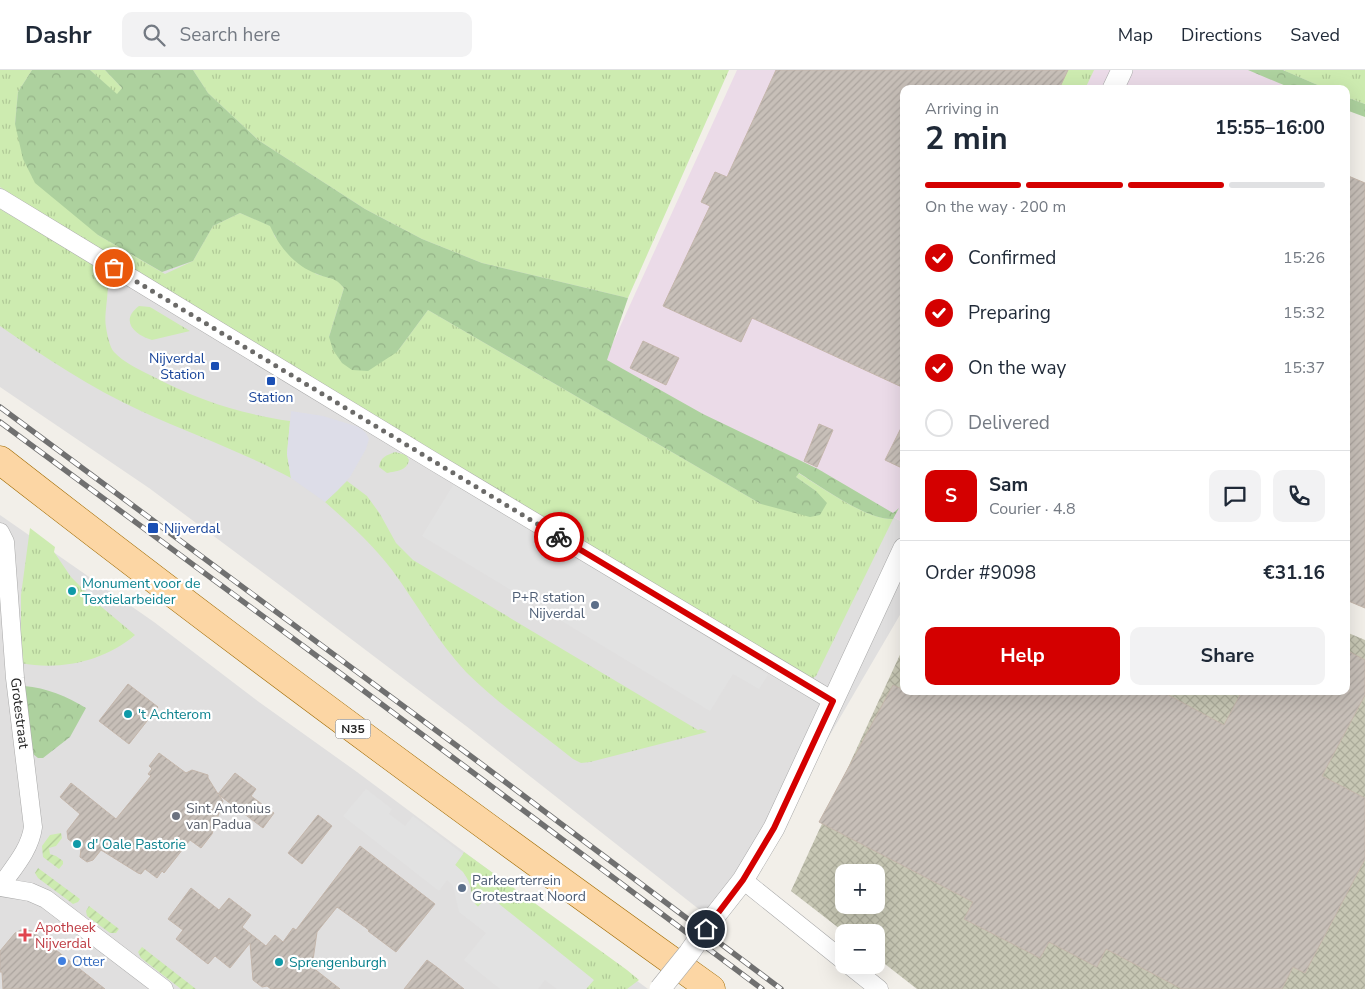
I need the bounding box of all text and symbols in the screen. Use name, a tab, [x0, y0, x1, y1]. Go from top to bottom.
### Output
search box	[122, 12, 472, 57]
text: Dashr	[25, 19, 92, 51]
icon: search	[140, 21, 168, 49]
text: Search here	[180, 22, 280, 48]
text: Map	[1118, 23, 1153, 47]
text: Directions	[1181, 23, 1262, 47]
text: Saved	[1290, 23, 1340, 47]
text: Arriving in	[925, 98, 999, 120]
text: 15:55–16:00	[1215, 115, 1325, 141]
text: 2 min	[925, 117, 1008, 160]
text: On the way · 200 m	[925, 196, 1066, 218]
icon: check	[925, 244, 953, 272]
text: Confirmed	[968, 245, 1056, 271]
pin	[93, 247, 135, 289]
text: 15:26	[1283, 247, 1325, 269]
icon: bag	[100, 254, 128, 282]
icon: check	[925, 299, 953, 327]
text: Preparing	[968, 300, 1051, 326]
text: 15:32	[1283, 302, 1325, 324]
place label: Nijverdal Station	[149, 349, 206, 384]
icon: check	[925, 354, 953, 382]
text: On the way	[968, 355, 1066, 381]
text: 15:37	[1283, 357, 1325, 379]
marker: Nijverdal Station	[209, 360, 221, 372]
marker: Station	[265, 375, 277, 387]
place label: Station	[249, 388, 293, 407]
text: Delivered	[968, 410, 1050, 436]
button: chat	[1209, 470, 1261, 522]
button: phone	[1273, 470, 1325, 522]
text: Sam	[989, 472, 1028, 498]
text: S	[945, 483, 957, 509]
text: Courier · 4.8	[989, 498, 1075, 520]
courier	[534, 512, 584, 562]
place label: Nijverdal	[164, 519, 221, 538]
marker: Nijverdal	[146, 521, 160, 535]
icon: bike	[545, 523, 573, 551]
text: Order #9098	[925, 560, 1036, 586]
text: €31.16	[1263, 560, 1325, 586]
place label: Monument voor de Textielarbeider	[82, 574, 200, 609]
marker: Monument voor de Textielarbeider	[66, 585, 78, 597]
place label: P+R station Nijverdal	[512, 588, 586, 623]
marker: P+R station Nijverdal	[589, 599, 601, 611]
button: Help	[925, 627, 1120, 685]
button: Share	[1130, 627, 1325, 685]
street label: Grotestraat	[6, 677, 33, 750]
place label: 't Achterom	[138, 705, 211, 724]
marker: 't Achterom	[122, 708, 134, 720]
road number: N35	[336, 720, 370, 739]
place label: Sint Antonius van Padua	[186, 799, 271, 834]
marker: Sint Antonius van Padua	[170, 810, 182, 822]
place label: d' Oale Pastorie	[87, 835, 186, 854]
marker: d' Oale Pastorie	[71, 838, 83, 850]
map controls	[835, 864, 885, 974]
button: +	[835, 864, 885, 914]
place label: Parkeerterrein Grotestraat Noord	[472, 871, 586, 906]
marker: Parkeerterrein Grotestraat Noord	[456, 882, 468, 894]
pin	[685, 908, 727, 950]
icon: home	[692, 915, 720, 943]
place label: Apotheek Nijverdal	[35, 918, 97, 953]
button: −	[835, 924, 885, 974]
marker: Apotheek Nijverdal	[19, 929, 31, 941]
place label: Otter	[72, 952, 105, 971]
place label: Sprengenburgh	[289, 953, 387, 972]
marker: Otter	[56, 955, 68, 967]
marker: Sprengenburgh	[273, 956, 285, 968]

